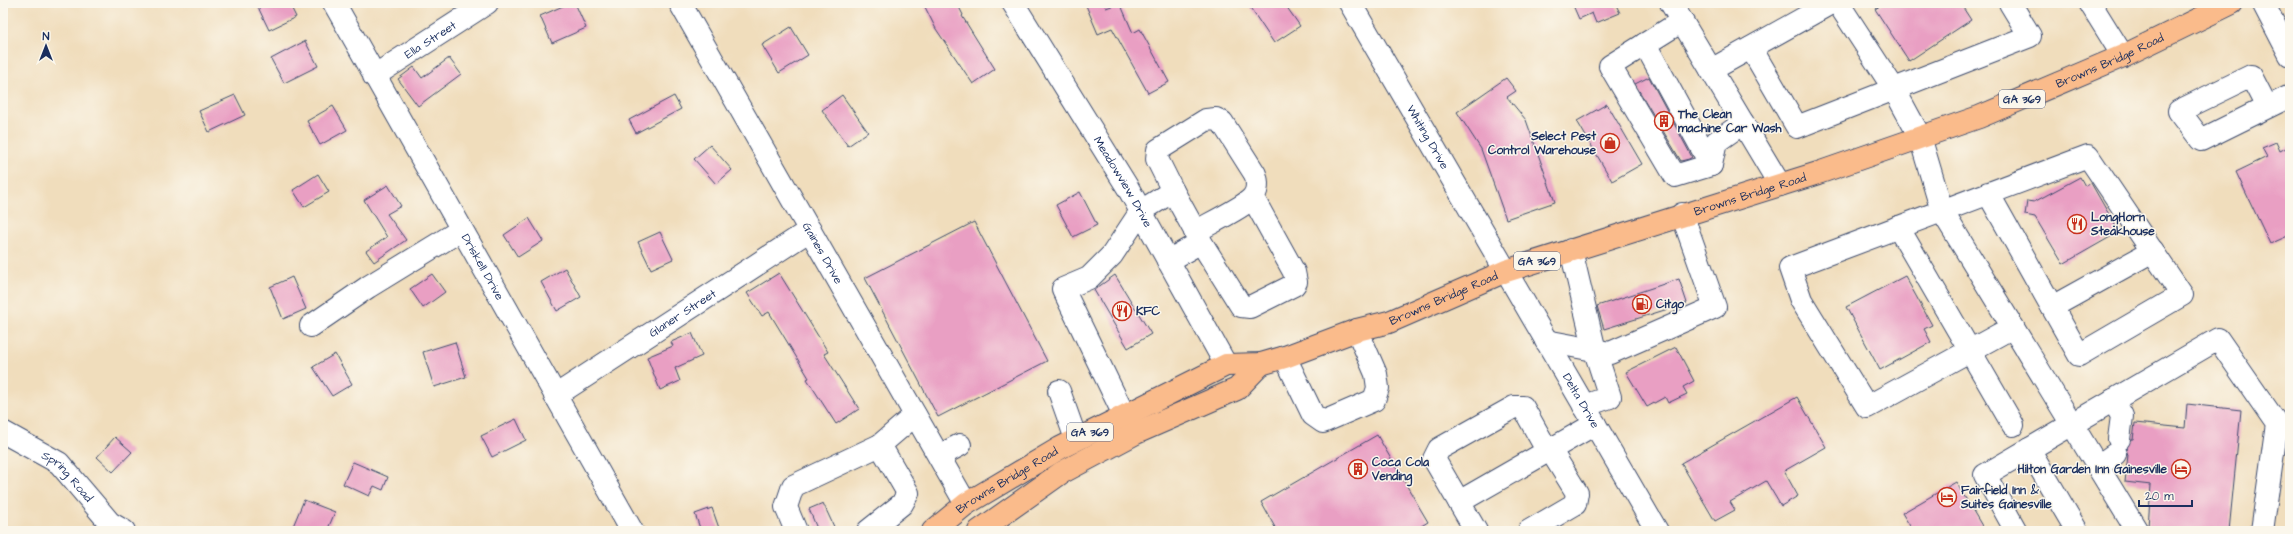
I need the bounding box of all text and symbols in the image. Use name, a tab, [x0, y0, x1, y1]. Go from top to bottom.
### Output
street label: Ella Street	[401, 17, 460, 63]
north arrow	[26, 26, 66, 66]
text: N	[43, 29, 50, 44]
street label: Browns Bridge Road	[2053, 29, 2167, 93]
road number: GA 369	[1999, 90, 2045, 108]
street label: Whiting Drive	[1402, 102, 1453, 173]
place label: The Clean machine Car Wash	[1677, 106, 1783, 137]
building icon: The Clean machine Car Wash	[1653, 110, 1675, 132]
place label: Select Pest Control Warehouse	[1488, 128, 1597, 159]
shop icon: Select Pest Control Warehouse	[1599, 132, 1621, 154]
street label: Meadowview Drive	[1089, 133, 1156, 231]
street label: Browns Bridge Road	[1692, 169, 1808, 220]
place label: LongHorn Steakhouse	[2090, 209, 2155, 240]
restaurant icon: LongHorn Steakhouse	[2066, 213, 2088, 235]
street label: Gaines Drive	[798, 219, 847, 288]
street label: Driskell Drive	[457, 231, 508, 304]
road number: GA 369	[1514, 252, 1560, 270]
street label: Browns Bridge Road	[1387, 268, 1501, 330]
street label: Glaner Street	[646, 285, 720, 342]
fuel station icon: Citgo	[1631, 293, 1653, 315]
place label: Citgo	[1656, 296, 1684, 315]
restaurant icon: KFC	[1111, 300, 1133, 322]
place label: KFC	[1136, 303, 1161, 320]
street label: Delta Drive	[1558, 370, 1604, 432]
road number: GA 369	[1067, 423, 1113, 441]
street label: Browns Bridge Road	[952, 443, 1061, 518]
street label: Spring Road	[38, 447, 97, 506]
place label: Coca Cola Vending	[1371, 454, 1430, 487]
building icon: Coca Cola Vending	[1347, 458, 1369, 480]
hotel icon: Hilton Garden Inn Gainesville	[2170, 458, 2192, 480]
place label: Hilton Garden Inn Gainesville	[2017, 461, 2168, 478]
place label: Fairfield Inn & Suites Gainesville	[1960, 482, 2052, 513]
scale bar	[2139, 482, 2192, 508]
hotel icon: Fairfield Inn & Suites Gainesville	[1936, 486, 1958, 508]
text: 20 m	[2145, 488, 2174, 505]

